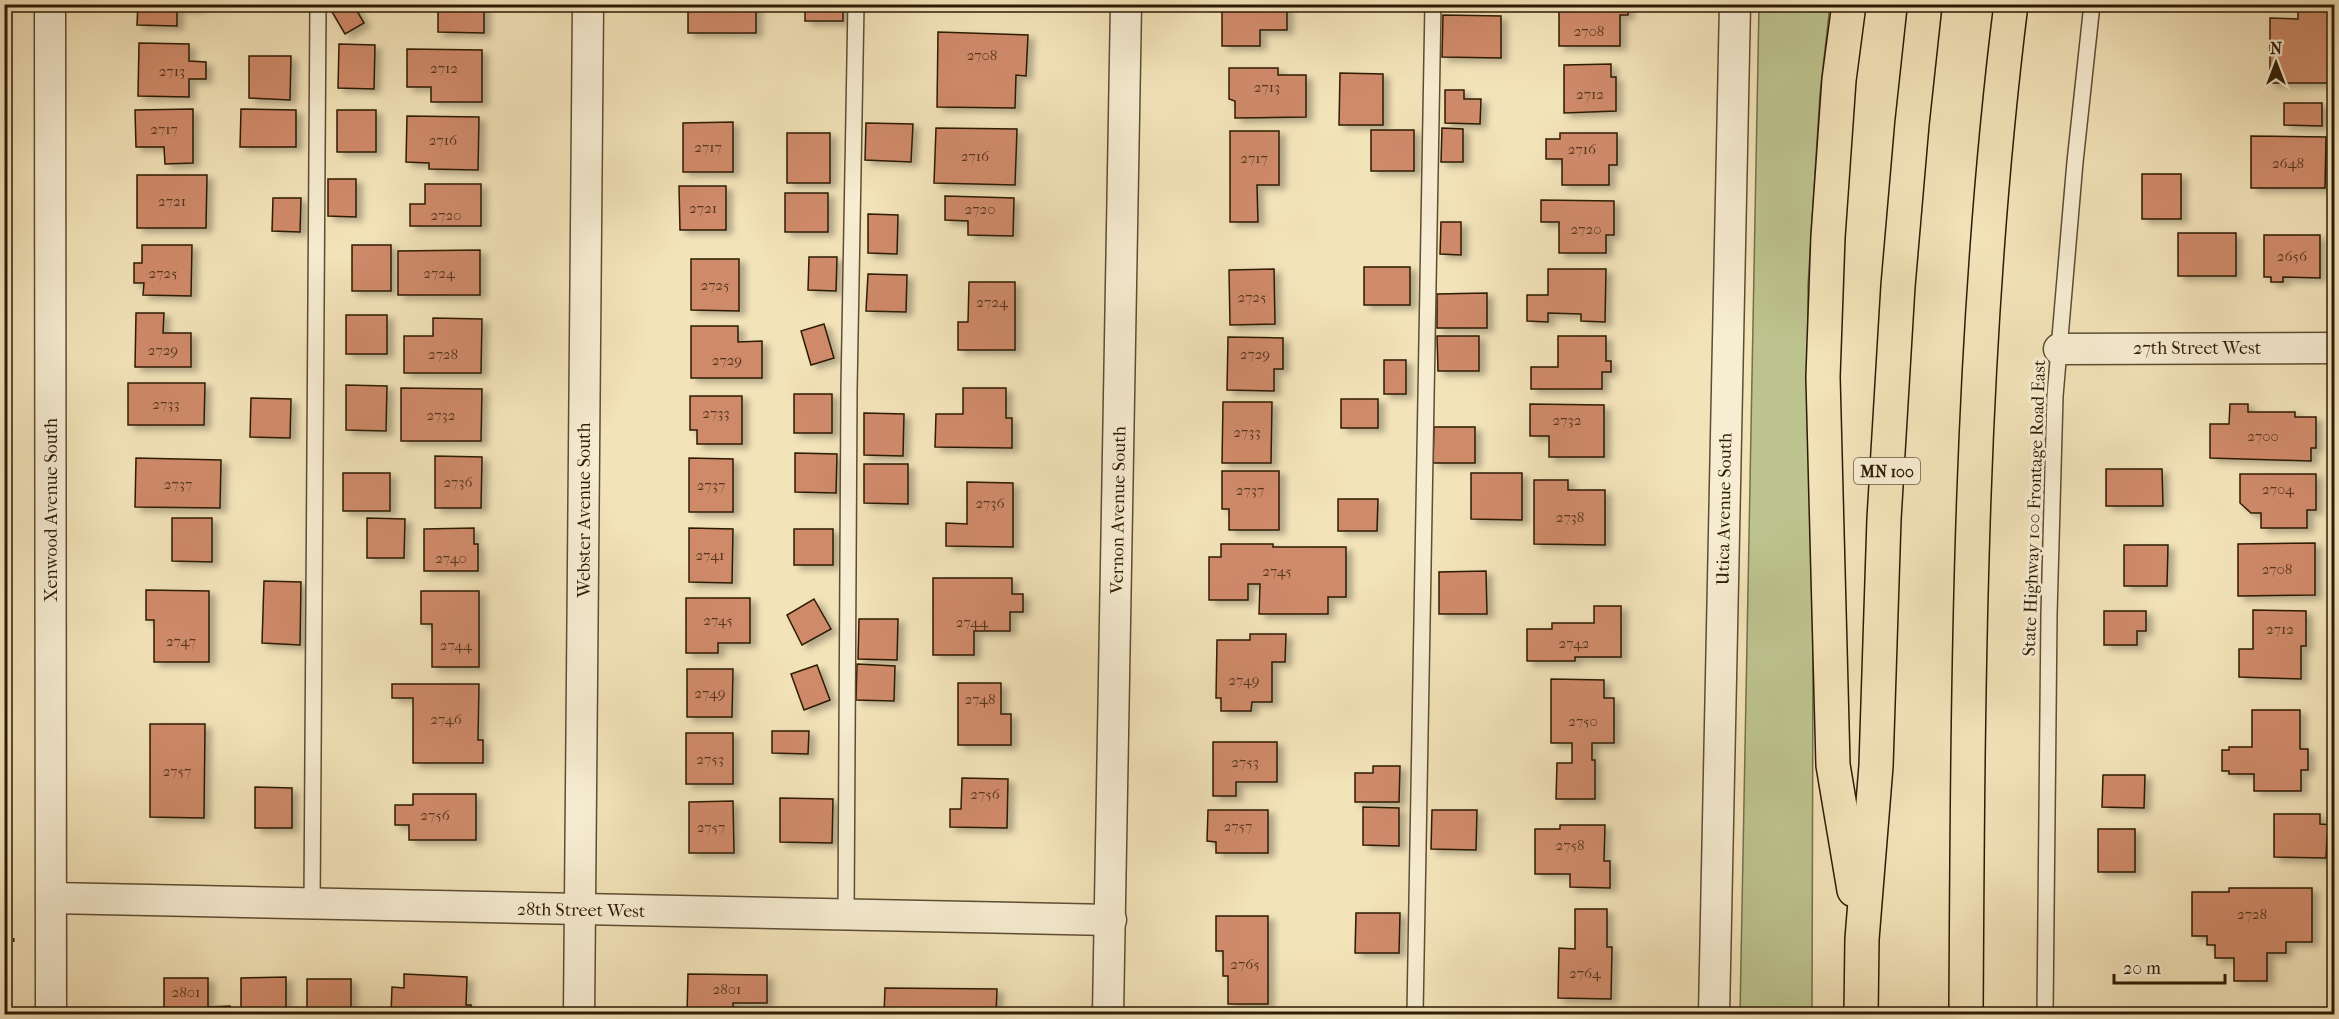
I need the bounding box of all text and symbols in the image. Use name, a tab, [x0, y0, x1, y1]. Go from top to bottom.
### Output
house number: 2708	[1574, 22, 1604, 40]
north arrow	[2246, 33, 2306, 93]
text: N	[2270, 39, 2283, 58]
house number: 2708	[967, 46, 997, 64]
house number: 2712	[430, 59, 458, 77]
house number: 2713	[159, 62, 185, 80]
house number: 2713	[1254, 78, 1280, 96]
house number: 2712	[1576, 85, 1604, 103]
house number: 2717	[150, 120, 178, 138]
house number: 2716	[429, 131, 458, 149]
house number: 2717	[694, 138, 722, 156]
house number: 2716	[1568, 140, 1597, 158]
house number: 2716	[961, 147, 990, 165]
house number: 2717	[1240, 149, 1268, 167]
house number: 2648	[2272, 154, 2304, 172]
house number: 2721	[158, 192, 186, 210]
house number: 2721	[689, 199, 717, 217]
house number: 2720	[965, 200, 995, 218]
house number: 2720	[431, 206, 461, 224]
house number: 2720	[1571, 220, 1601, 238]
house number: 2656	[2277, 247, 2308, 265]
house number: 2725	[148, 264, 178, 282]
house number: 2724	[423, 264, 456, 282]
house number: 2725	[700, 276, 730, 294]
house number: 2725	[1237, 288, 1267, 306]
house number: 2724	[976, 293, 1009, 311]
street label: 27th Street West	[2133, 338, 2262, 359]
house number: 2729	[148, 341, 178, 359]
house number: 2728	[428, 345, 458, 363]
house number: 2729	[1240, 345, 1270, 363]
house number: 2729	[712, 351, 742, 369]
street label: State Highway 100 Frontage Road East	[2019, 359, 2050, 657]
house number: 2733	[152, 395, 180, 413]
house number: 2733	[702, 404, 730, 422]
house number: 2732	[427, 406, 456, 424]
house number: 2732	[1553, 411, 1582, 429]
street label: Xenwood Avenue South	[41, 418, 62, 602]
street label: Webster Avenue South	[574, 422, 595, 599]
house number: 2733	[1233, 423, 1261, 441]
street label: Vernon Avenue South	[1107, 426, 1130, 595]
house number: 2700	[2247, 427, 2279, 445]
street label: Utica Avenue South	[1713, 433, 1736, 585]
road number: MN 100	[1854, 458, 1920, 484]
house number: 2736	[443, 473, 473, 491]
house number: 2737	[164, 475, 192, 493]
house number: 2737	[697, 476, 725, 494]
house number: 2704	[2262, 480, 2295, 498]
house number: 2737	[1236, 481, 1264, 499]
house number: 2736	[975, 494, 1005, 512]
house number: 2738	[1556, 508, 1584, 526]
house number: 2741	[696, 546, 724, 564]
house number: 2740	[435, 549, 467, 567]
house number: 2708	[2262, 560, 2292, 578]
house number: 2745	[1262, 562, 1292, 580]
house number: 2745	[703, 611, 733, 629]
house number: 2744	[956, 613, 989, 631]
house number: 2712	[2266, 620, 2294, 638]
house number: 2747	[166, 632, 196, 650]
house number: 2742	[1558, 634, 1590, 652]
house number: 2744	[440, 636, 473, 654]
house number: 2749	[1228, 671, 1260, 689]
house number: 2749	[694, 684, 726, 702]
house number: 2748	[965, 690, 995, 708]
house number: 2746	[430, 710, 463, 728]
house number: 2750	[1568, 712, 1598, 730]
house number: 2753	[696, 750, 724, 768]
house number: 2753	[1231, 753, 1259, 771]
house number: 2757	[163, 762, 191, 780]
house number: 2756	[970, 785, 1001, 803]
house number: 2756	[420, 806, 451, 824]
house number: 2757	[1224, 817, 1252, 835]
house number: 2757	[697, 818, 725, 836]
house number: 2758	[1556, 836, 1584, 854]
street label: 28th Street West	[517, 899, 646, 922]
house number: 2728	[2237, 905, 2267, 923]
scale bar	[2114, 947, 2225, 985]
house number: 2765	[1230, 955, 1260, 973]
text: 20 m	[2123, 958, 2161, 979]
house number: 2764	[1569, 964, 1602, 982]
house number: 2801	[713, 980, 741, 998]
house number: 2801	[172, 983, 200, 1001]

